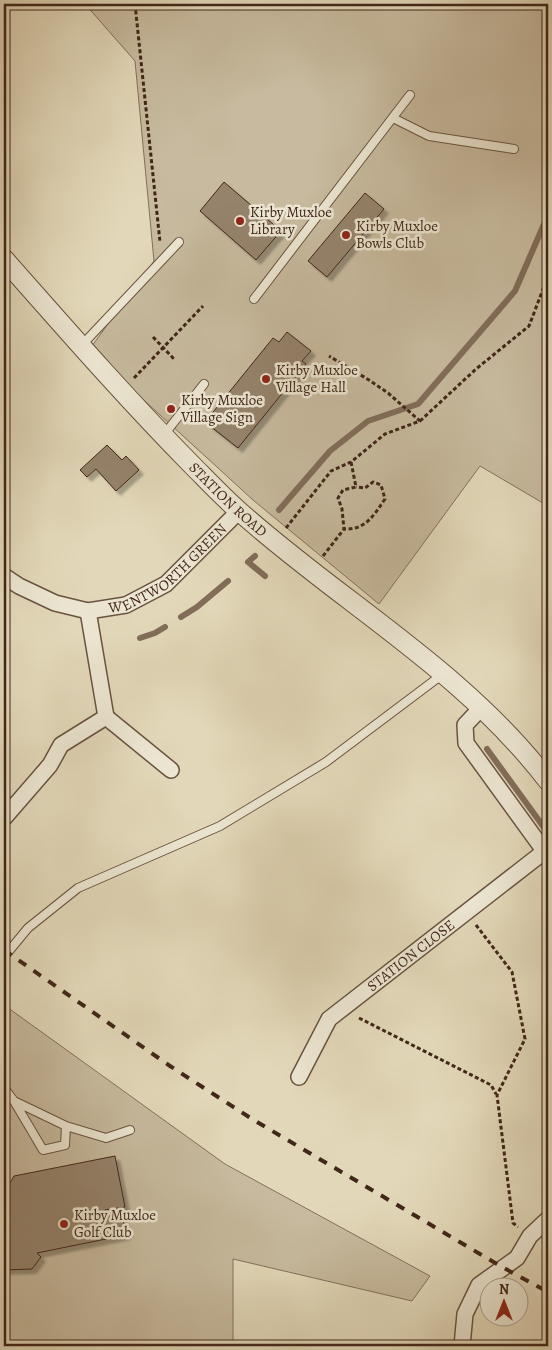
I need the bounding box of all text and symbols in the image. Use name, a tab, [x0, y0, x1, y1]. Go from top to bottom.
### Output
place label: Kirby Muxloe Library	[250, 202, 332, 239]
marker: Kirby Muxloe Library	[234, 215, 246, 227]
place label: Kirby Muxloe Bowls Club	[356, 216, 438, 253]
marker: Kirby Muxloe Bowls Club	[340, 229, 352, 241]
place label: Kirby Muxloe Village Hall	[275, 360, 358, 397]
marker: Kirby Muxloe Village Hall	[260, 373, 272, 385]
place label: Kirby Muxloe Village Sign	[180, 390, 263, 427]
marker: Kirby Muxloe Village Sign	[165, 403, 177, 415]
street label: STATION ROAD	[185, 458, 272, 541]
street label: WENTWORTH GREEN	[106, 519, 231, 618]
street label: STATION CLOSE	[363, 915, 459, 996]
place label: Kirby Muxloe Golf Club	[74, 1205, 156, 1242]
marker: Kirby Muxloe Golf Club	[58, 1218, 70, 1230]
north arrow	[480, 1278, 530, 1328]
text: N	[499, 1280, 509, 1299]

